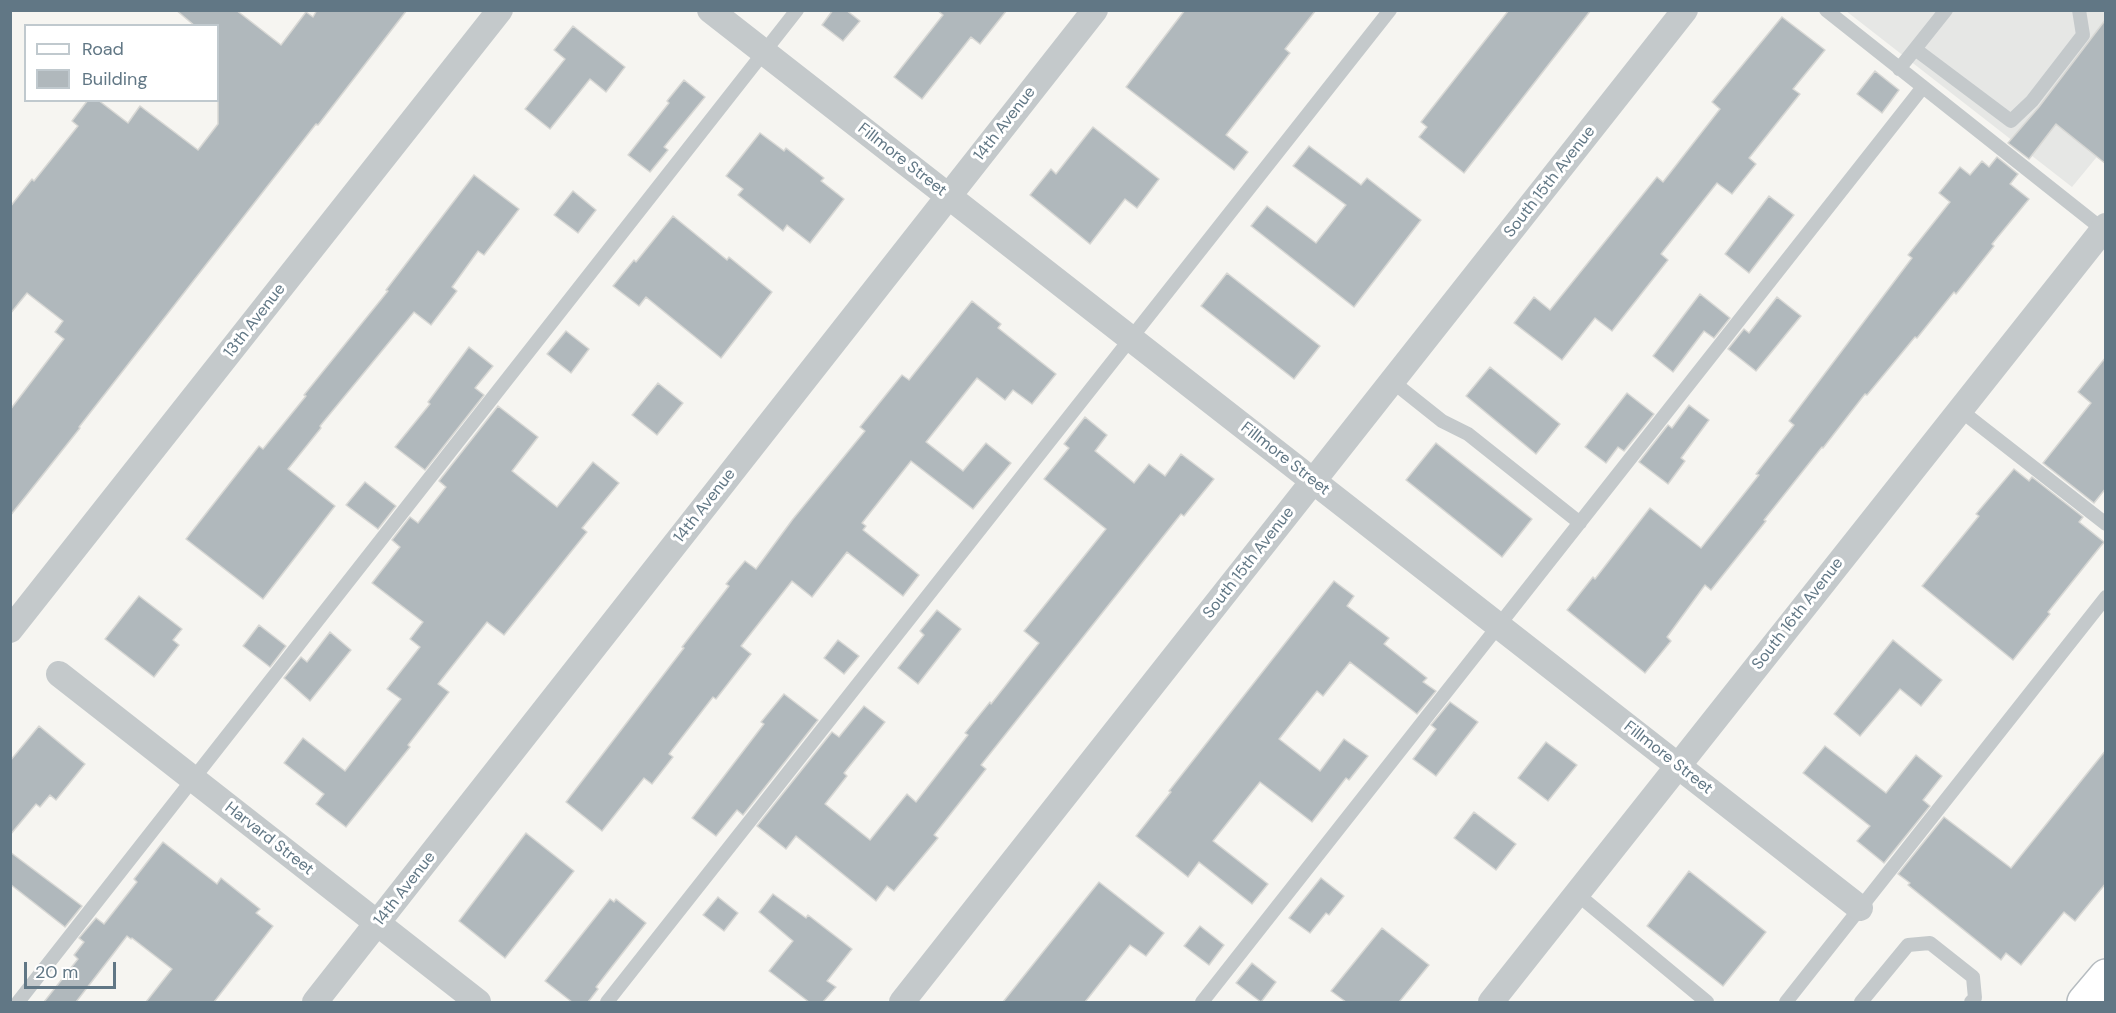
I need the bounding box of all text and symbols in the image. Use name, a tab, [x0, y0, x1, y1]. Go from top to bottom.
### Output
legend	[24, 24, 219, 102]
text: Road	[82, 37, 124, 61]
text: Building	[82, 67, 147, 91]
street label: 14th Avenue	[970, 83, 1040, 165]
street label: Fillmore Street	[854, 119, 950, 201]
street label: South 15th Avenue	[1500, 122, 1600, 242]
street label: 13th Avenue	[220, 280, 290, 362]
street label: Fillmore Street	[1237, 418, 1333, 500]
street label: 14th Avenue	[670, 465, 740, 547]
street label: South 15th Avenue	[1199, 503, 1299, 623]
street label: South 16th Avenue	[1748, 554, 1848, 674]
street label: Fillmore Street	[1620, 717, 1716, 799]
street label: Harvard Street	[221, 798, 317, 880]
street label: 14th Avenue	[370, 848, 440, 930]
scale bar	[27, 950, 118, 988]
text: 20 m	[35, 960, 78, 984]

